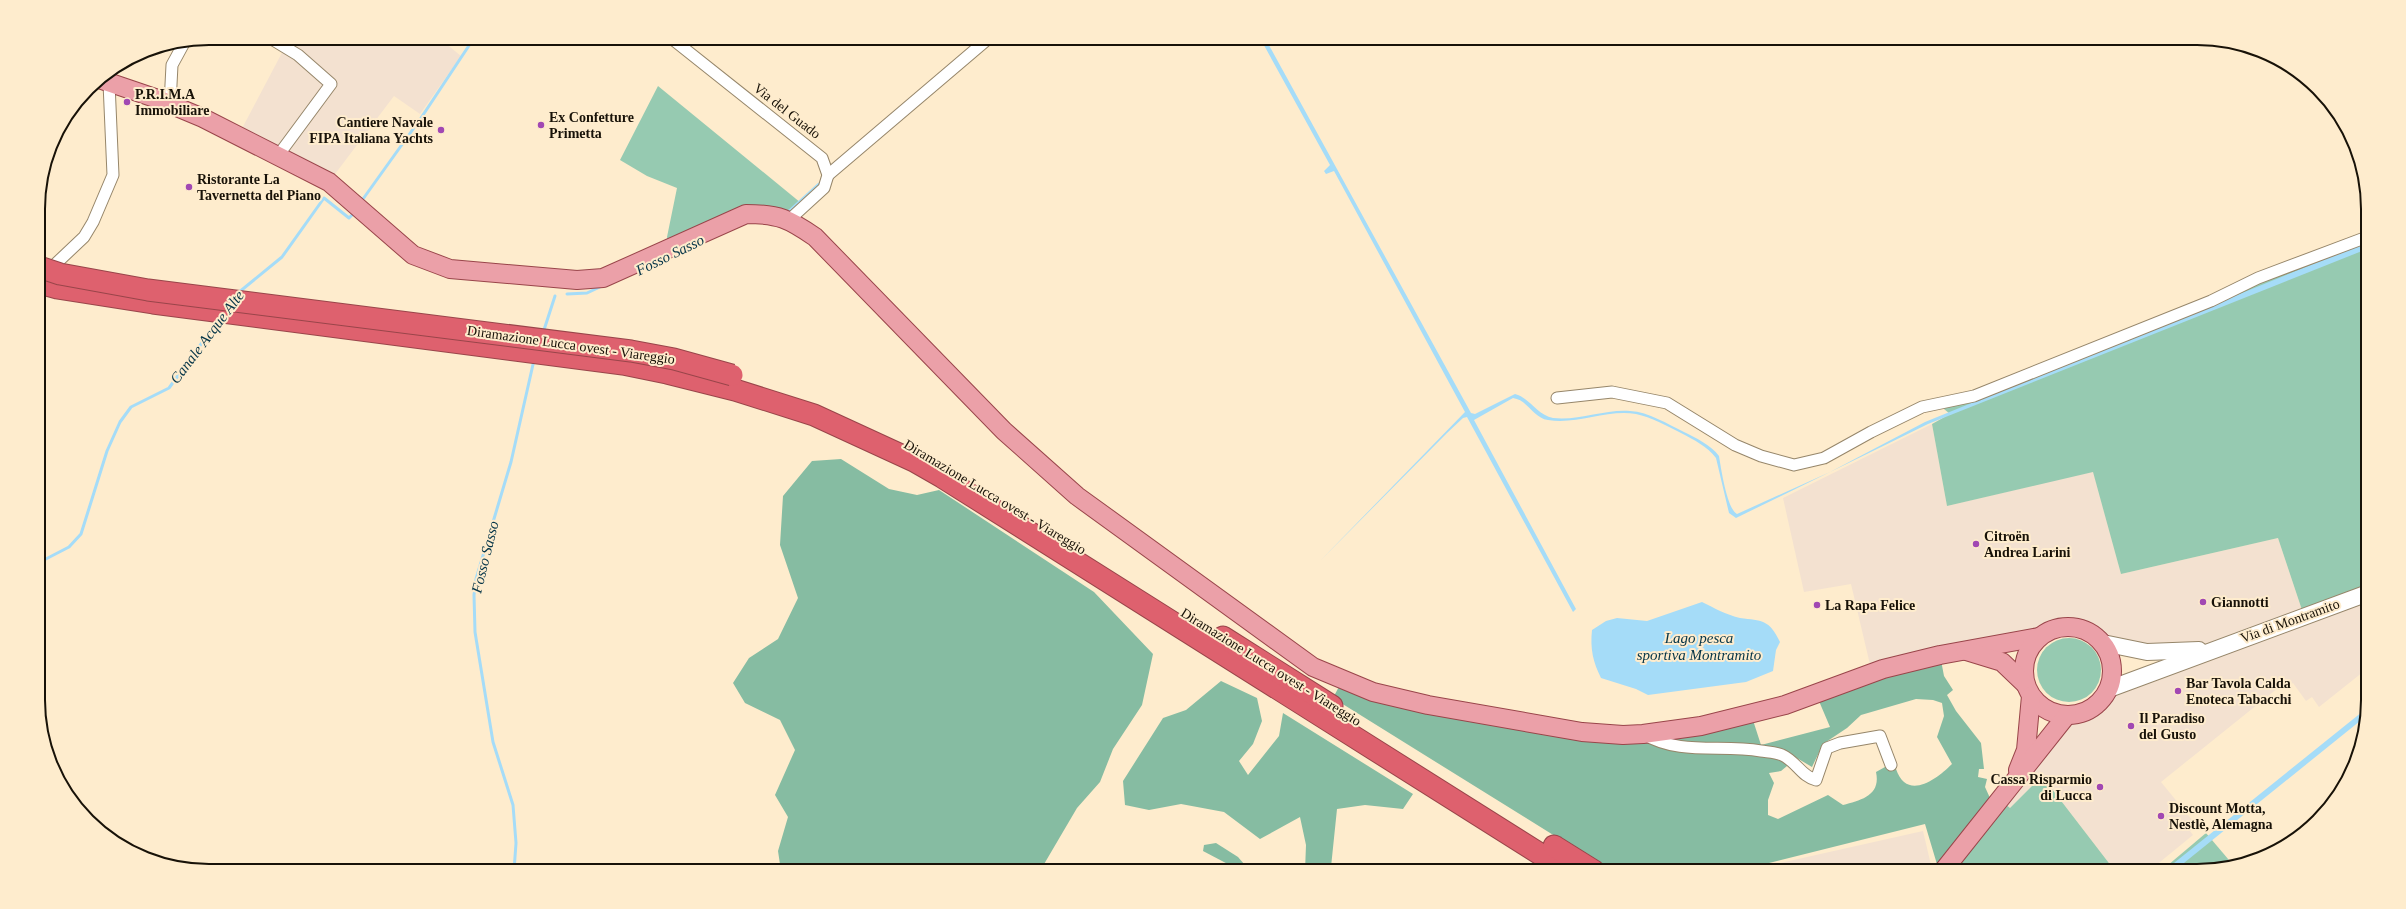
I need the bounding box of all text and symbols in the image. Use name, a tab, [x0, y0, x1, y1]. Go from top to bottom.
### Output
street label: Via del Guado	[751, 80, 823, 142]
place label: P.R.I.M.A Immobiliare	[135, 87, 209, 118]
marker: P.R.I.M.A Immobiliare	[122, 97, 132, 107]
place label: Ex Confetture Primetta	[549, 110, 634, 141]
place label: Cantiere Navale FIPA Italiana Yachts	[309, 115, 434, 146]
marker: Ex Confetture Primetta	[536, 120, 546, 130]
marker: Cantiere Navale FIPA Italiana Yachts	[436, 125, 446, 135]
place label: Ristorante La Tavernetta del Piano	[197, 172, 321, 203]
marker: Ristorante La Tavernetta del Piano	[184, 182, 194, 192]
water label: Fosso Sasso	[632, 231, 707, 279]
water label: Canale Acque Alte	[167, 287, 247, 387]
street label: Diramazione Lucca ovest - Viareggio	[466, 323, 676, 367]
street label: Diramazione Lucca ovest - Viareggio	[901, 437, 1089, 557]
water label: Fosso Sasso	[468, 519, 502, 596]
place label: Citroën Andrea Larini	[1984, 529, 2071, 560]
marker: Citroën Andrea Larini	[1971, 539, 1981, 549]
place label: Giannotti	[2211, 595, 2269, 610]
street label: Via di Montramito	[2238, 596, 2342, 646]
marker: Giannotti	[2198, 597, 2208, 607]
place label: La Rapa Felice	[1825, 598, 1915, 613]
marker: La Rapa Felice	[1812, 600, 1822, 610]
street label: Diramazione Lucca ovest - Viareggio	[1178, 605, 1364, 729]
water label: Lago pesca sportiva Montramito	[1637, 630, 1762, 663]
place label: Bar Tavola Calda Enoteca Tabacchi	[2186, 676, 2292, 707]
marker: Bar Tavola Calda Enoteca Tabacchi	[2173, 686, 2183, 696]
place label: Il Paradiso del Gusto	[2139, 711, 2205, 742]
marker: Il Paradiso del Gusto	[2126, 721, 2136, 731]
place label: Cassa Risparmio di Lucca	[1990, 772, 2092, 803]
marker: Cassa Risparmio di Lucca	[2095, 782, 2105, 792]
place label: Discount Motta, Nestlè, Alemagna	[2169, 801, 2272, 832]
marker: Discount Motta, Nestlè, Alemagna	[2156, 811, 2166, 821]

